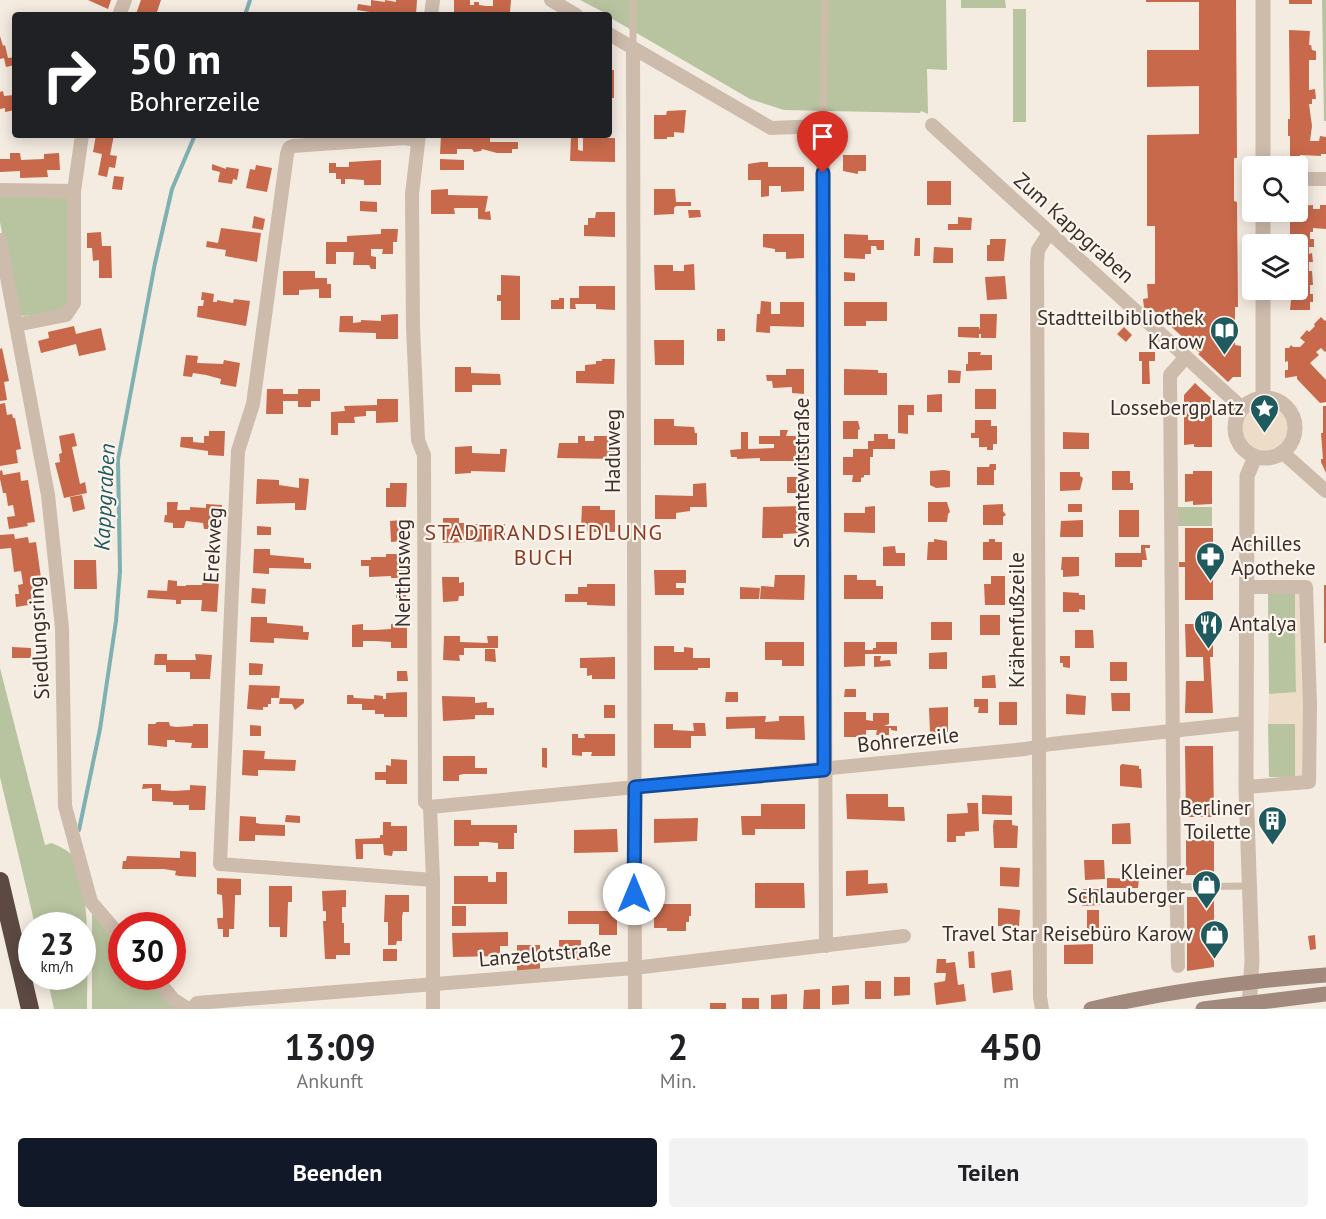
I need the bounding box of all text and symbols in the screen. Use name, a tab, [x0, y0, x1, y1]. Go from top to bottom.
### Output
text: 50 m	[129, 31, 221, 86]
icon: right	[30, 36, 108, 114]
text: Bohrerzeile	[129, 84, 260, 118]
pin	[797, 111, 848, 173]
icon: arrive	[806, 120, 839, 153]
map controls	[1242, 156, 1308, 300]
button: search	[1242, 156, 1308, 222]
street label: Zum Kappgraben	[1009, 167, 1140, 289]
button: layers	[1242, 234, 1308, 300]
place label: Stadtteilbibliothek Karow	[1037, 304, 1205, 355]
library icon: Stadtteilbibliothek Karow	[1209, 314, 1241, 356]
place icon: Lossebergplatz	[1249, 392, 1281, 434]
place label: Lossebergplatz	[1110, 394, 1244, 421]
street label: Swantewitstraße	[788, 398, 815, 548]
street label: Haduweg	[599, 409, 626, 493]
water label: Kappgraben	[87, 443, 121, 551]
street label: Erekweg	[197, 506, 228, 584]
district label: STADTRANDSIEDLUNG BUCH	[424, 518, 664, 571]
street label: Nerthusweg	[389, 519, 416, 627]
place label: Achilles Apotheke	[1231, 530, 1316, 581]
pharmacy icon: Achilles Apotheke	[1194, 540, 1226, 582]
street label: Krähenfußzeile	[1003, 552, 1030, 688]
street label: Siedlungsring	[22, 576, 55, 700]
restaurant icon: Antalya	[1192, 608, 1224, 650]
place label: Antalya	[1229, 610, 1297, 637]
street label: Bohrerzeile	[856, 721, 960, 758]
place label: Berliner Toilette	[1180, 794, 1251, 845]
building icon: Berliner Toilette	[1256, 804, 1288, 846]
place label: Kleiner Schlauberger	[1067, 858, 1185, 909]
position arrow	[602, 862, 666, 926]
shop icon: Kleiner Schlauberger	[1190, 868, 1222, 910]
speed limit sign: 30	[108, 912, 186, 990]
shop icon: Travel Star Reisebüro Karow	[1198, 918, 1230, 960]
place label: Travel Star Reisebüro Karow	[942, 920, 1194, 947]
text: 23	[40, 924, 74, 963]
street label: Lanzelotstraße	[477, 934, 612, 973]
text: km/h	[41, 957, 73, 976]
text: 13:09	[284, 1023, 376, 1070]
text: 2	[668, 1023, 688, 1070]
text: 450	[981, 1023, 1042, 1070]
text: Ankunft	[297, 1068, 363, 1094]
text: Min.	[660, 1068, 696, 1094]
text: m	[1003, 1068, 1019, 1094]
button: Beenden	[18, 1138, 657, 1207]
button: Teilen	[669, 1138, 1308, 1207]

